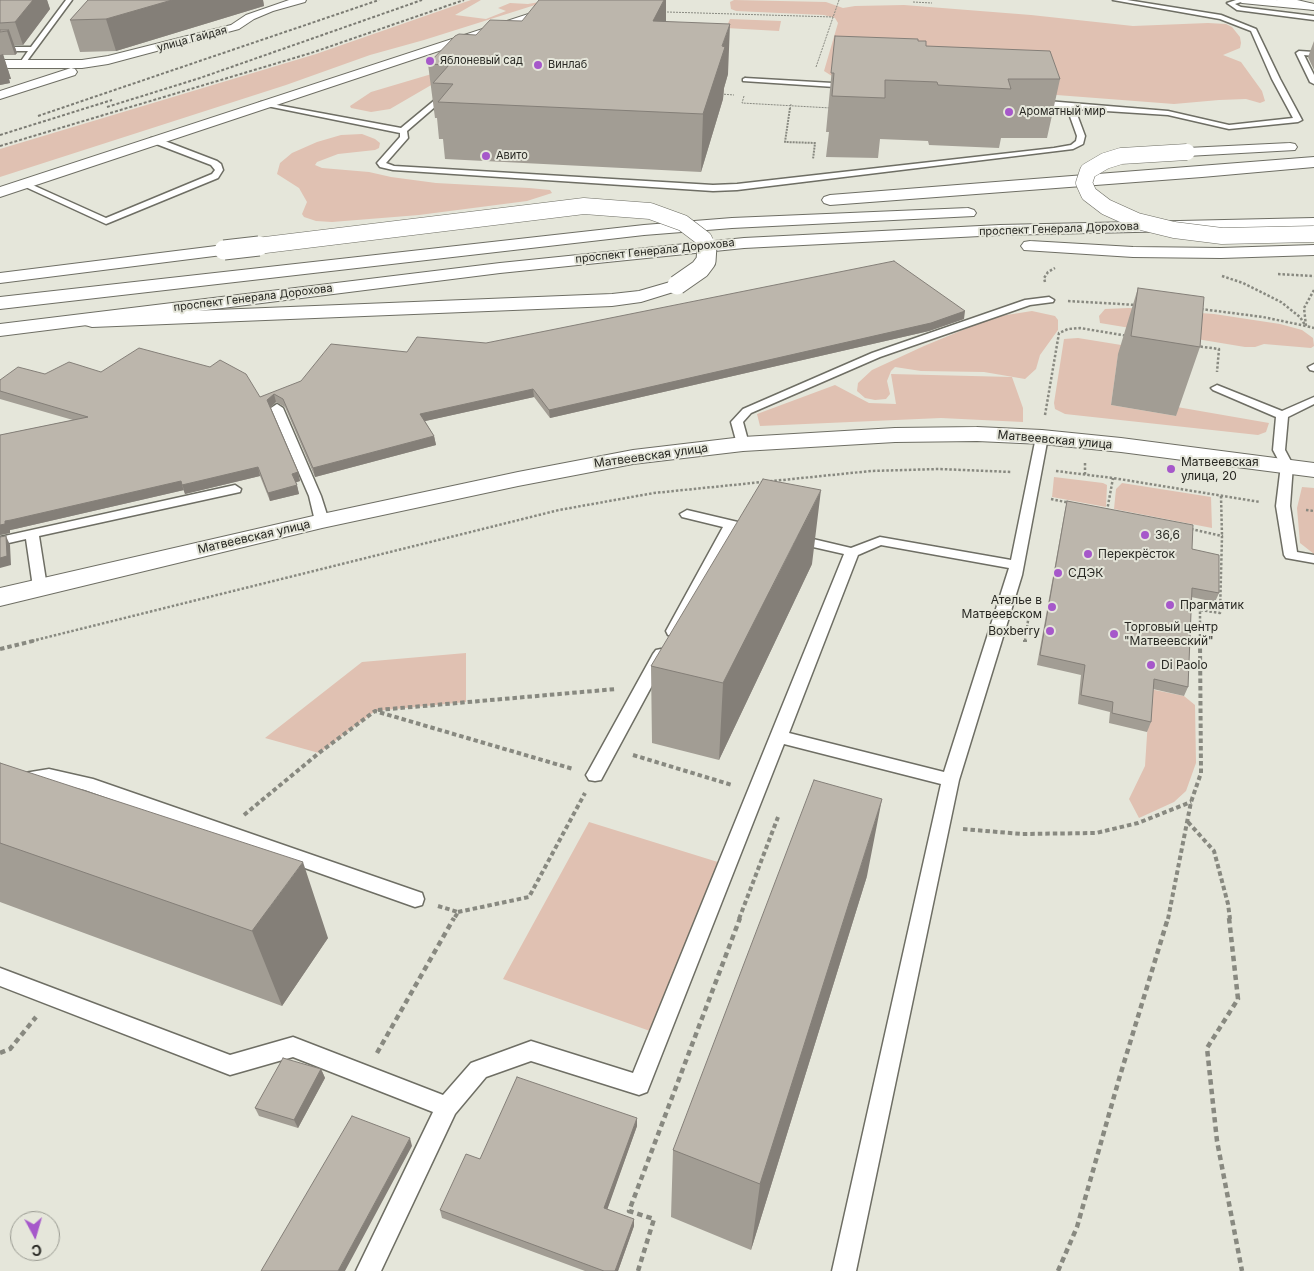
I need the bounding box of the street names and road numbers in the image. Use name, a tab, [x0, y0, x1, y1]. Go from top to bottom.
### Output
street label: улица Гайдая	[156, 23, 228, 55]
street label: проспект Генерала Дорохова	[979, 220, 1139, 238]
street label: проспект Генерала Дорохова	[575, 236, 735, 266]
street label: проспект Генерала Дорохова	[173, 282, 333, 314]
street label: Матвеевская улица	[997, 428, 1113, 452]
street label: Матвеевская улица	[593, 441, 709, 471]
street label: Матвеевская улица	[196, 517, 312, 557]

